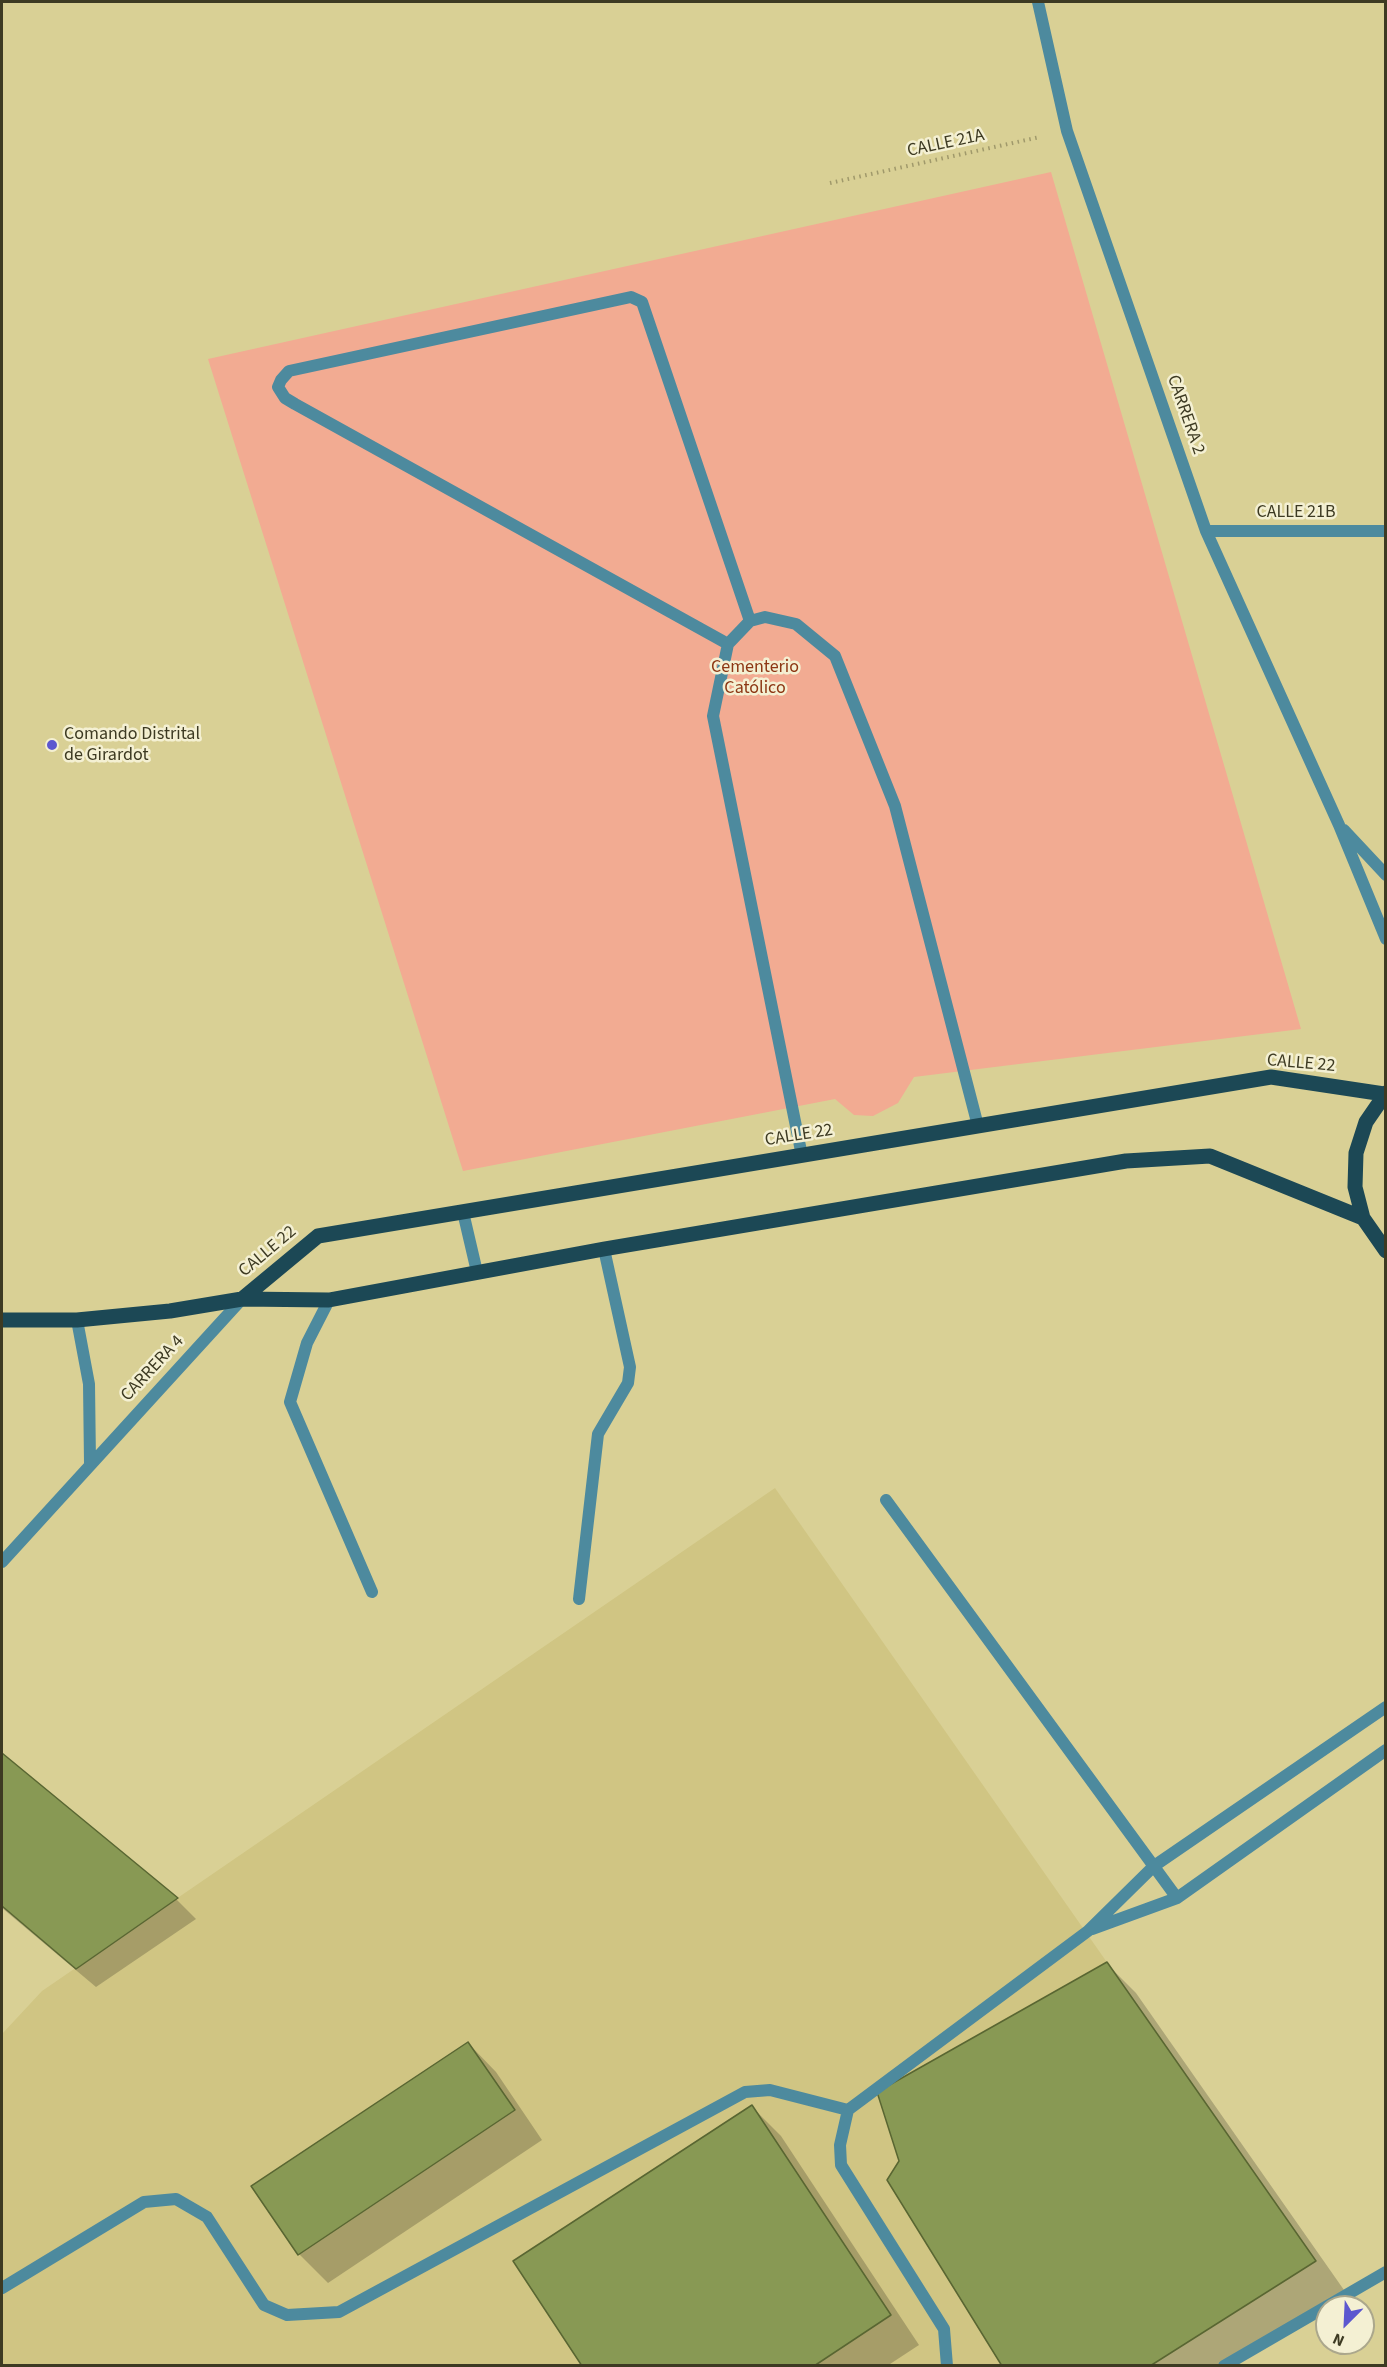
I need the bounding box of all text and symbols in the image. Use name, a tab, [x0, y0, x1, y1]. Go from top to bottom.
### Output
street label: CALLE 21A	[905, 125, 987, 163]
street label: CARRERA 2	[1161, 372, 1209, 458]
street label: CALLE 21B	[1256, 502, 1336, 524]
park label: Cementerio Católico	[711, 657, 799, 700]
place label: Comando Distrital de Girardot	[64, 724, 200, 766]
marker: Comando Distrital de Girardot	[45, 738, 59, 752]
street label: CALLE 22	[1266, 1050, 1336, 1078]
street label: CALLE 22	[763, 1120, 835, 1152]
street label: CALLE 22	[235, 1222, 301, 1282]
street label: CARRERA 4	[117, 1331, 189, 1407]
north arrow	[1315, 2295, 1375, 2355]
text: N	[1329, 2327, 1348, 2352]

